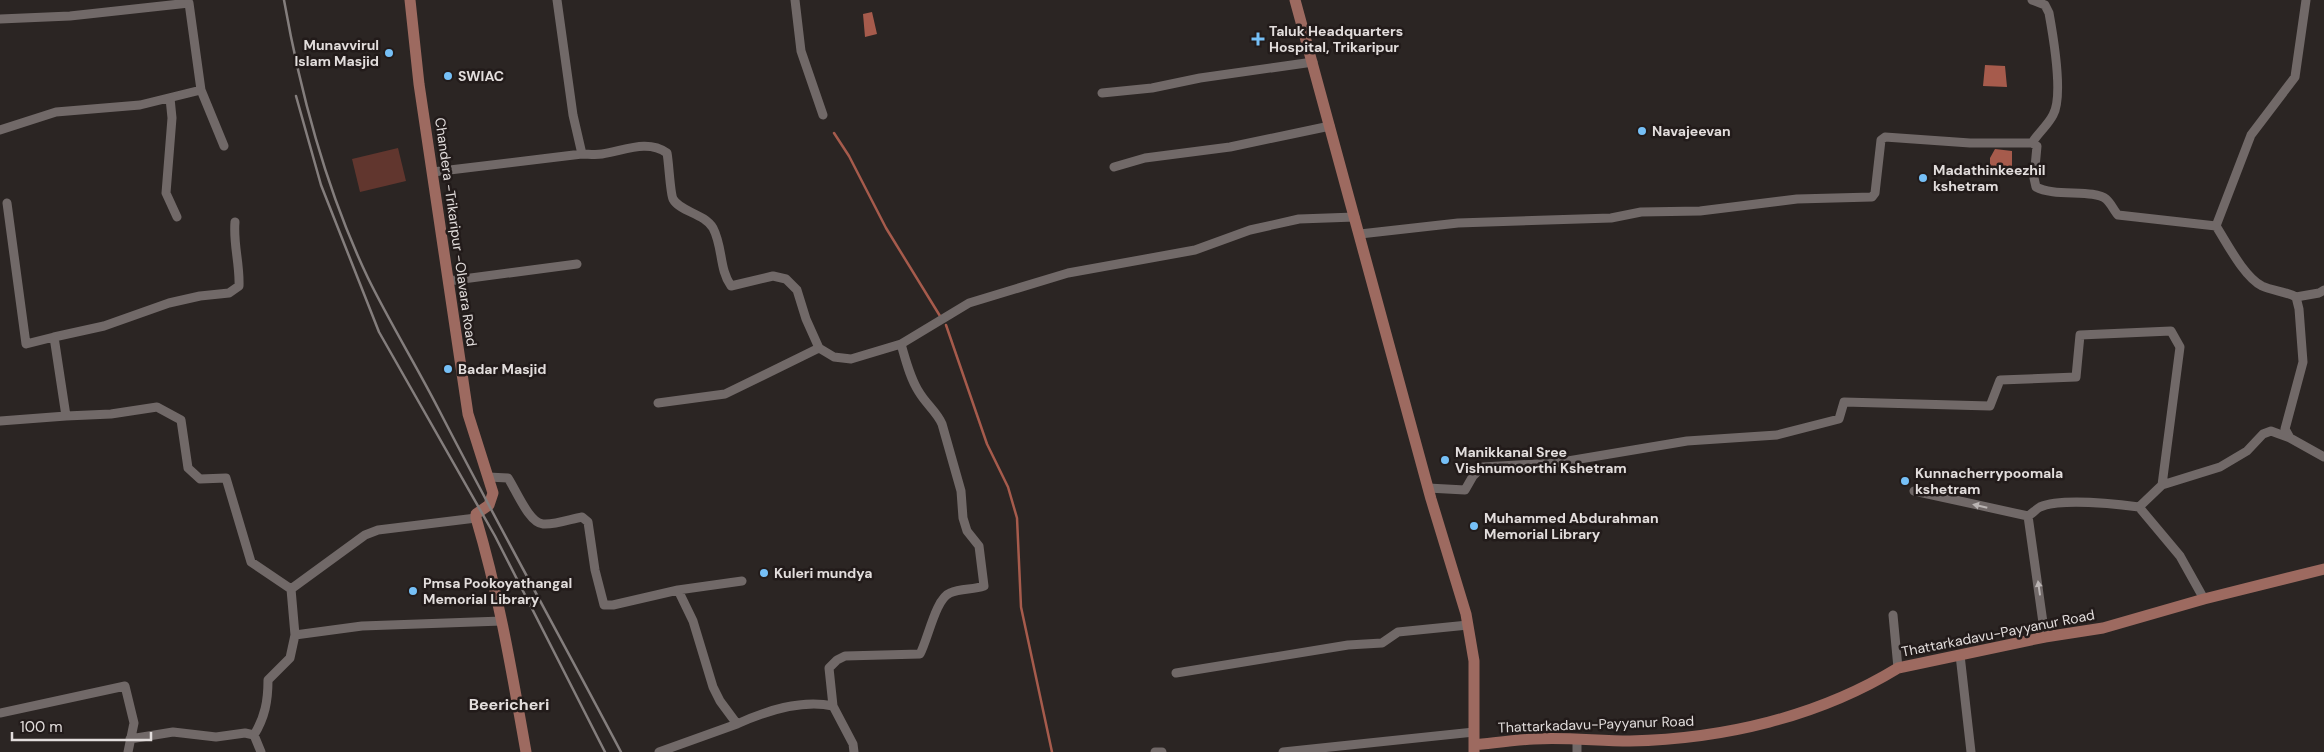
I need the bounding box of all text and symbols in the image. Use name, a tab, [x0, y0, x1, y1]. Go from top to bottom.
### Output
place label: Taluk Headquarters Hospital, Trikaripur	[1269, 22, 1403, 56]
marker: Taluk Headquarters Hospital, Trikaripur	[1251, 32, 1265, 46]
place label: Munavvirul Islam Masjid	[294, 36, 379, 70]
marker: Munavvirul Islam Masjid	[383, 47, 395, 59]
place label: SWIAC	[458, 67, 504, 85]
marker: SWIAC	[442, 70, 454, 82]
street label: Chandera -Trikaripur -Olavara Road	[431, 116, 481, 348]
place label: Navajeevan	[1652, 122, 1731, 140]
marker: Navajeevan	[1636, 125, 1648, 137]
place label: Madathinkeezhil kshetram	[1933, 161, 2046, 195]
marker: Madathinkeezhil kshetram	[1917, 172, 1929, 184]
place label: Badar Masjid	[458, 360, 546, 378]
marker: Badar Masjid	[442, 363, 454, 375]
place label: Manikkanal Sree Vishnumoorthi Kshetram	[1455, 443, 1627, 477]
marker: Manikkanal Sree Vishnumoorthi Kshetram	[1439, 454, 1451, 466]
place label: Kunnacherrypoomala kshetram	[1915, 464, 2063, 498]
marker: Kunnacherrypoomala kshetram	[1899, 475, 1911, 487]
one-way arrow	[1972, 502, 1988, 510]
place label: Muhammed Abdurahman Memorial Library	[1484, 509, 1659, 543]
marker: Muhammed Abdurahman Memorial Library	[1468, 520, 1480, 532]
place label: Kuleri mundya	[774, 564, 872, 582]
marker: Kuleri mundya	[758, 567, 770, 579]
place label: Pmsa Pookoyathangal Memorial Library	[423, 574, 572, 608]
one-way arrow	[2035, 580, 2043, 596]
marker: Pmsa Pookoyathangal Memorial Library	[407, 585, 419, 597]
street label: Thattarkadavu-Payyanur Road	[1900, 605, 2096, 661]
district label: Beericheri	[469, 694, 549, 715]
scale bar	[12, 710, 151, 742]
street label: Thattarkadavu-Payyanur Road	[1498, 712, 1694, 736]
text: 100 m	[20, 717, 63, 737]

